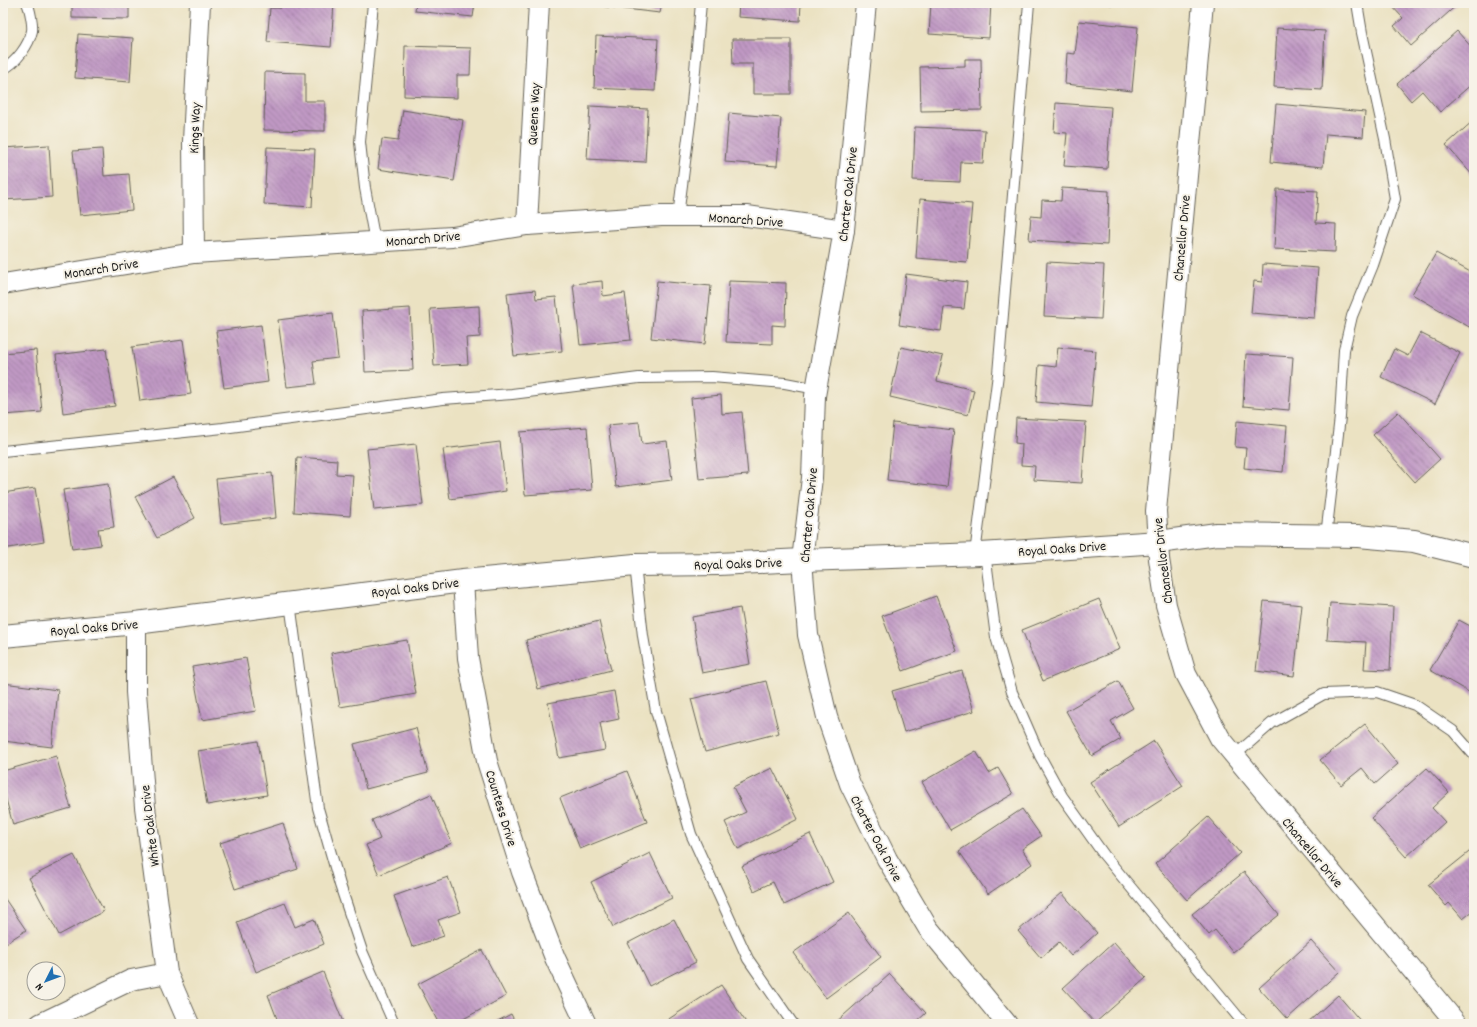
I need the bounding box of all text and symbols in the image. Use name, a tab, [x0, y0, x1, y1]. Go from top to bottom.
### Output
street label: Queens Way	[523, 82, 547, 146]
street label: Kings Way	[185, 102, 207, 154]
street label: Charter Oak Drive	[834, 146, 864, 243]
street label: Chancellor Drive	[1169, 194, 1197, 282]
street label: Monarch Drive	[708, 208, 784, 234]
street label: Monarch Drive	[385, 227, 461, 253]
street label: Monarch Drive	[63, 254, 140, 286]
street label: Charter Oak Drive	[796, 467, 824, 564]
street label: Chancellor Drive	[1149, 517, 1179, 605]
street label: Royal Oaks Drive	[1017, 537, 1107, 563]
street label: Royal Oaks Drive	[694, 553, 783, 577]
street label: Royal Oaks Drive	[370, 574, 460, 604]
street label: Royal Oaks Drive	[49, 615, 139, 643]
street label: Countess Drive	[479, 768, 521, 849]
street label: White Oak Drive	[136, 784, 166, 868]
street label: Charter Oak Drive	[844, 792, 906, 886]
street label: Chancellor Drive	[1276, 814, 1347, 893]
north arrow	[26, 961, 66, 1001]
text: N	[32, 979, 48, 994]

